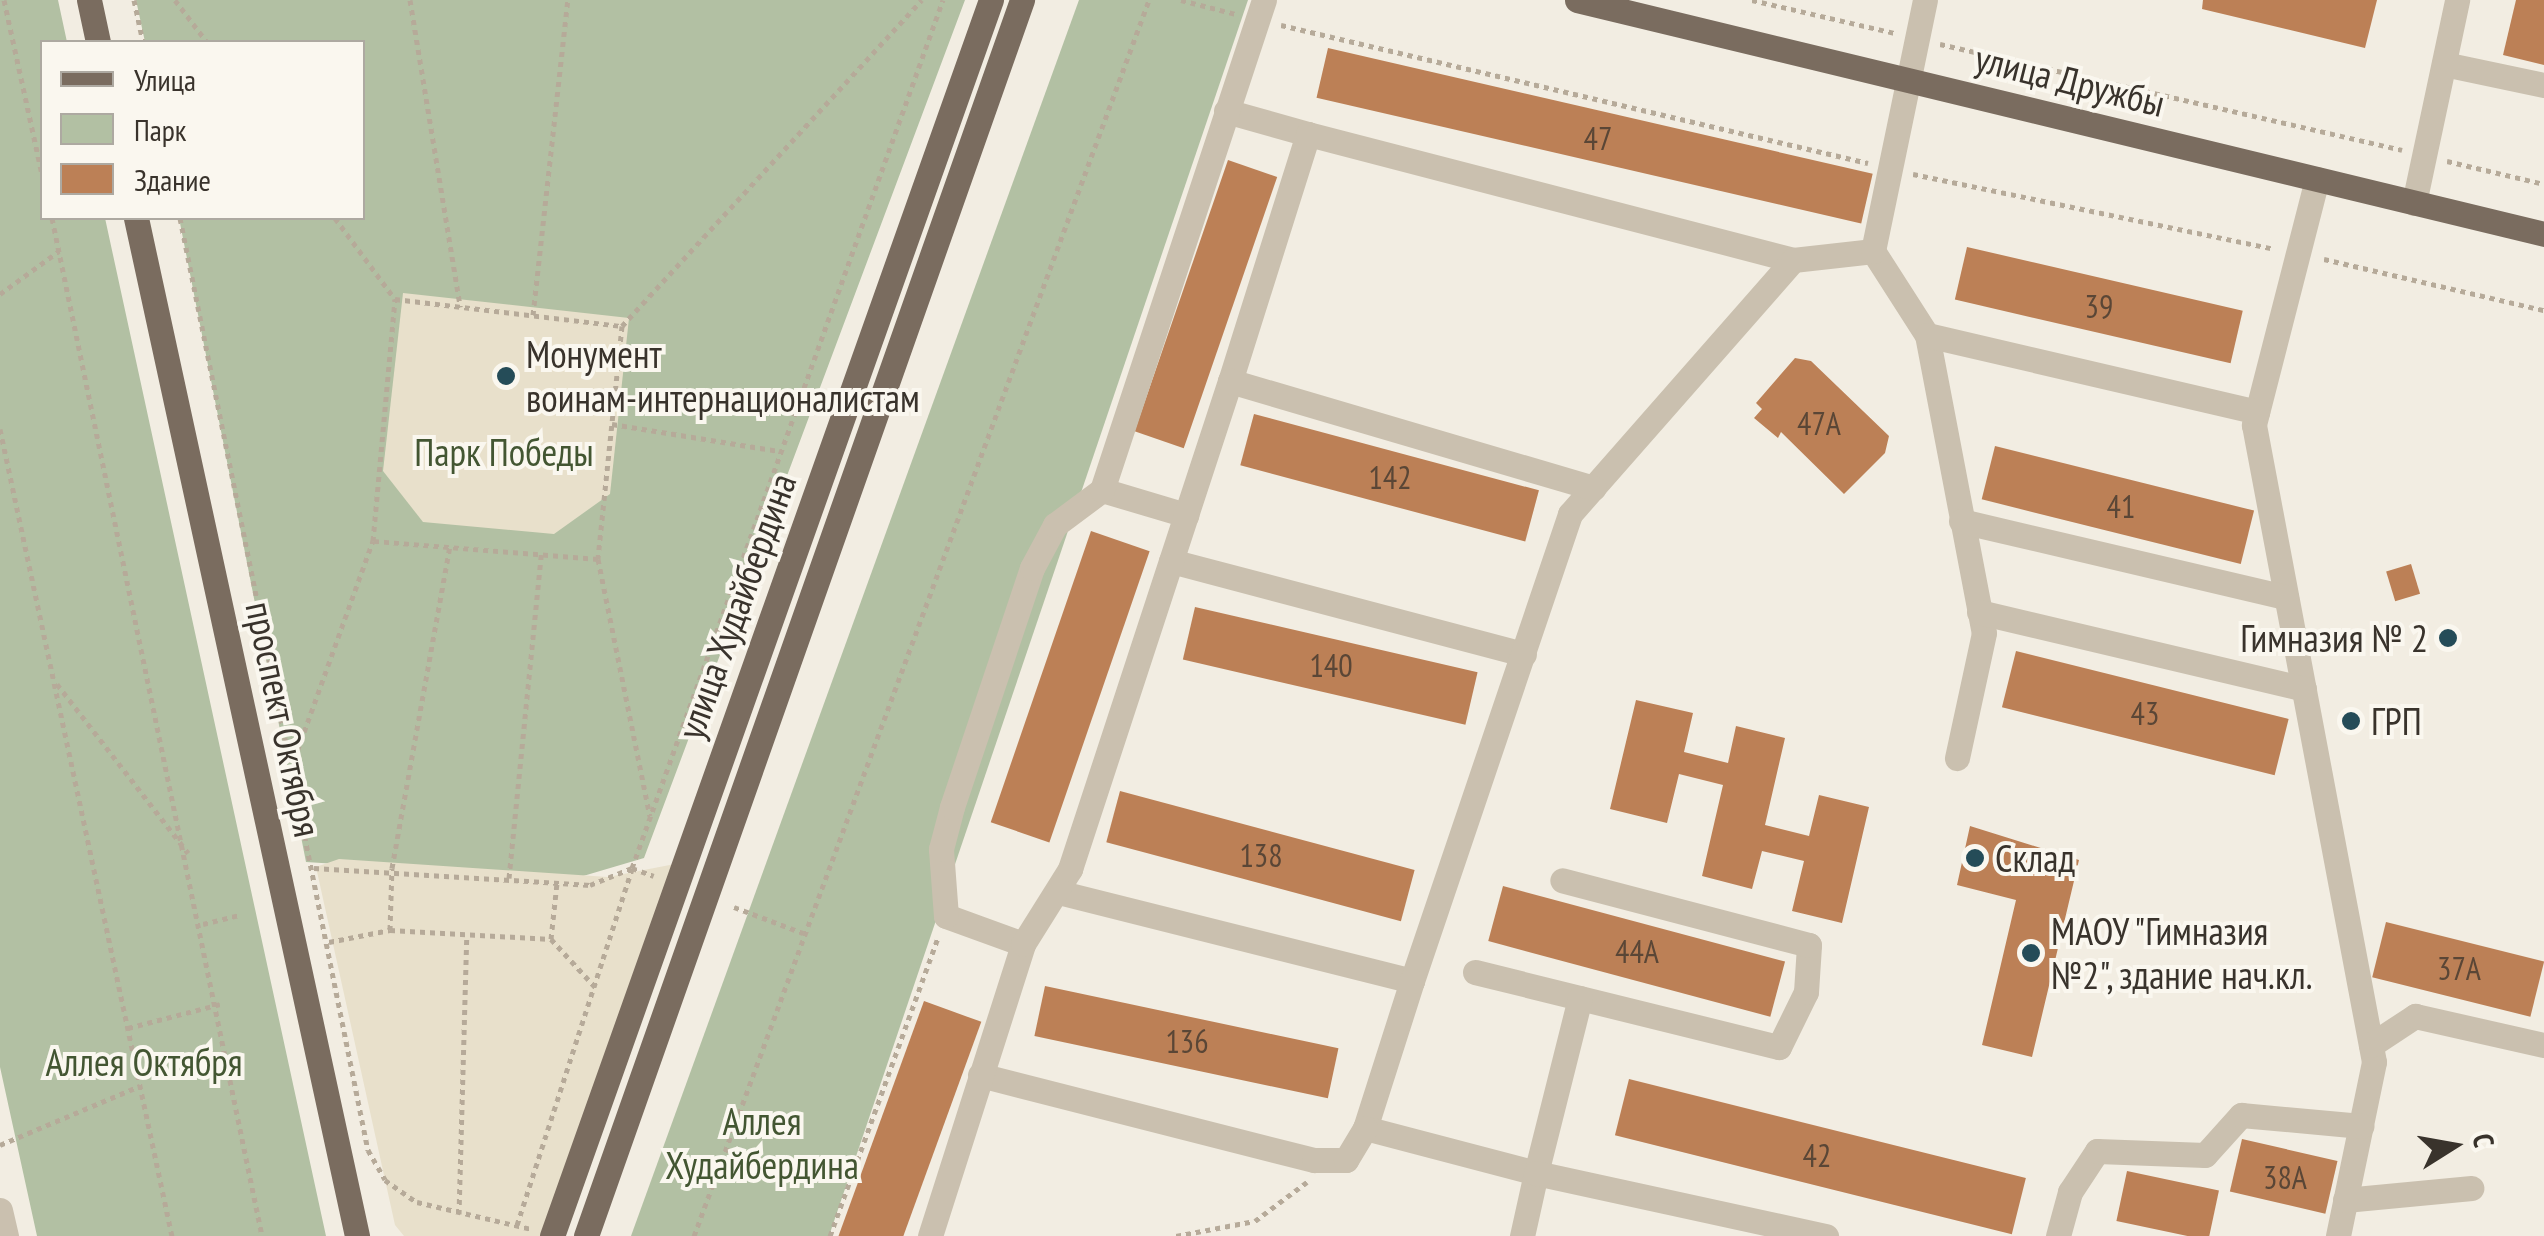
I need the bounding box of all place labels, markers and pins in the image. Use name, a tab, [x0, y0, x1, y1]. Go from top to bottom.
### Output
place label: Монумент воинам-интернационалистам	[526, 331, 920, 420]
marker: Монумент воинам-интернационалистам	[495, 365, 517, 387]
place label: Гимназия № 2	[2240, 615, 2428, 661]
marker: Гимназия № 2	[2437, 627, 2459, 649]
place label: ГРП	[2371, 698, 2422, 744]
marker: ГРП	[2340, 710, 2362, 732]
place label: Склад	[1995, 835, 2075, 881]
marker: Склад	[1964, 847, 1986, 869]
place label: МАОУ "Гимназия №2", здание нач.кл.	[2051, 908, 2315, 998]
marker: МАОУ "Гимназия №2", здание нач.кл.	[2020, 942, 2042, 964]

